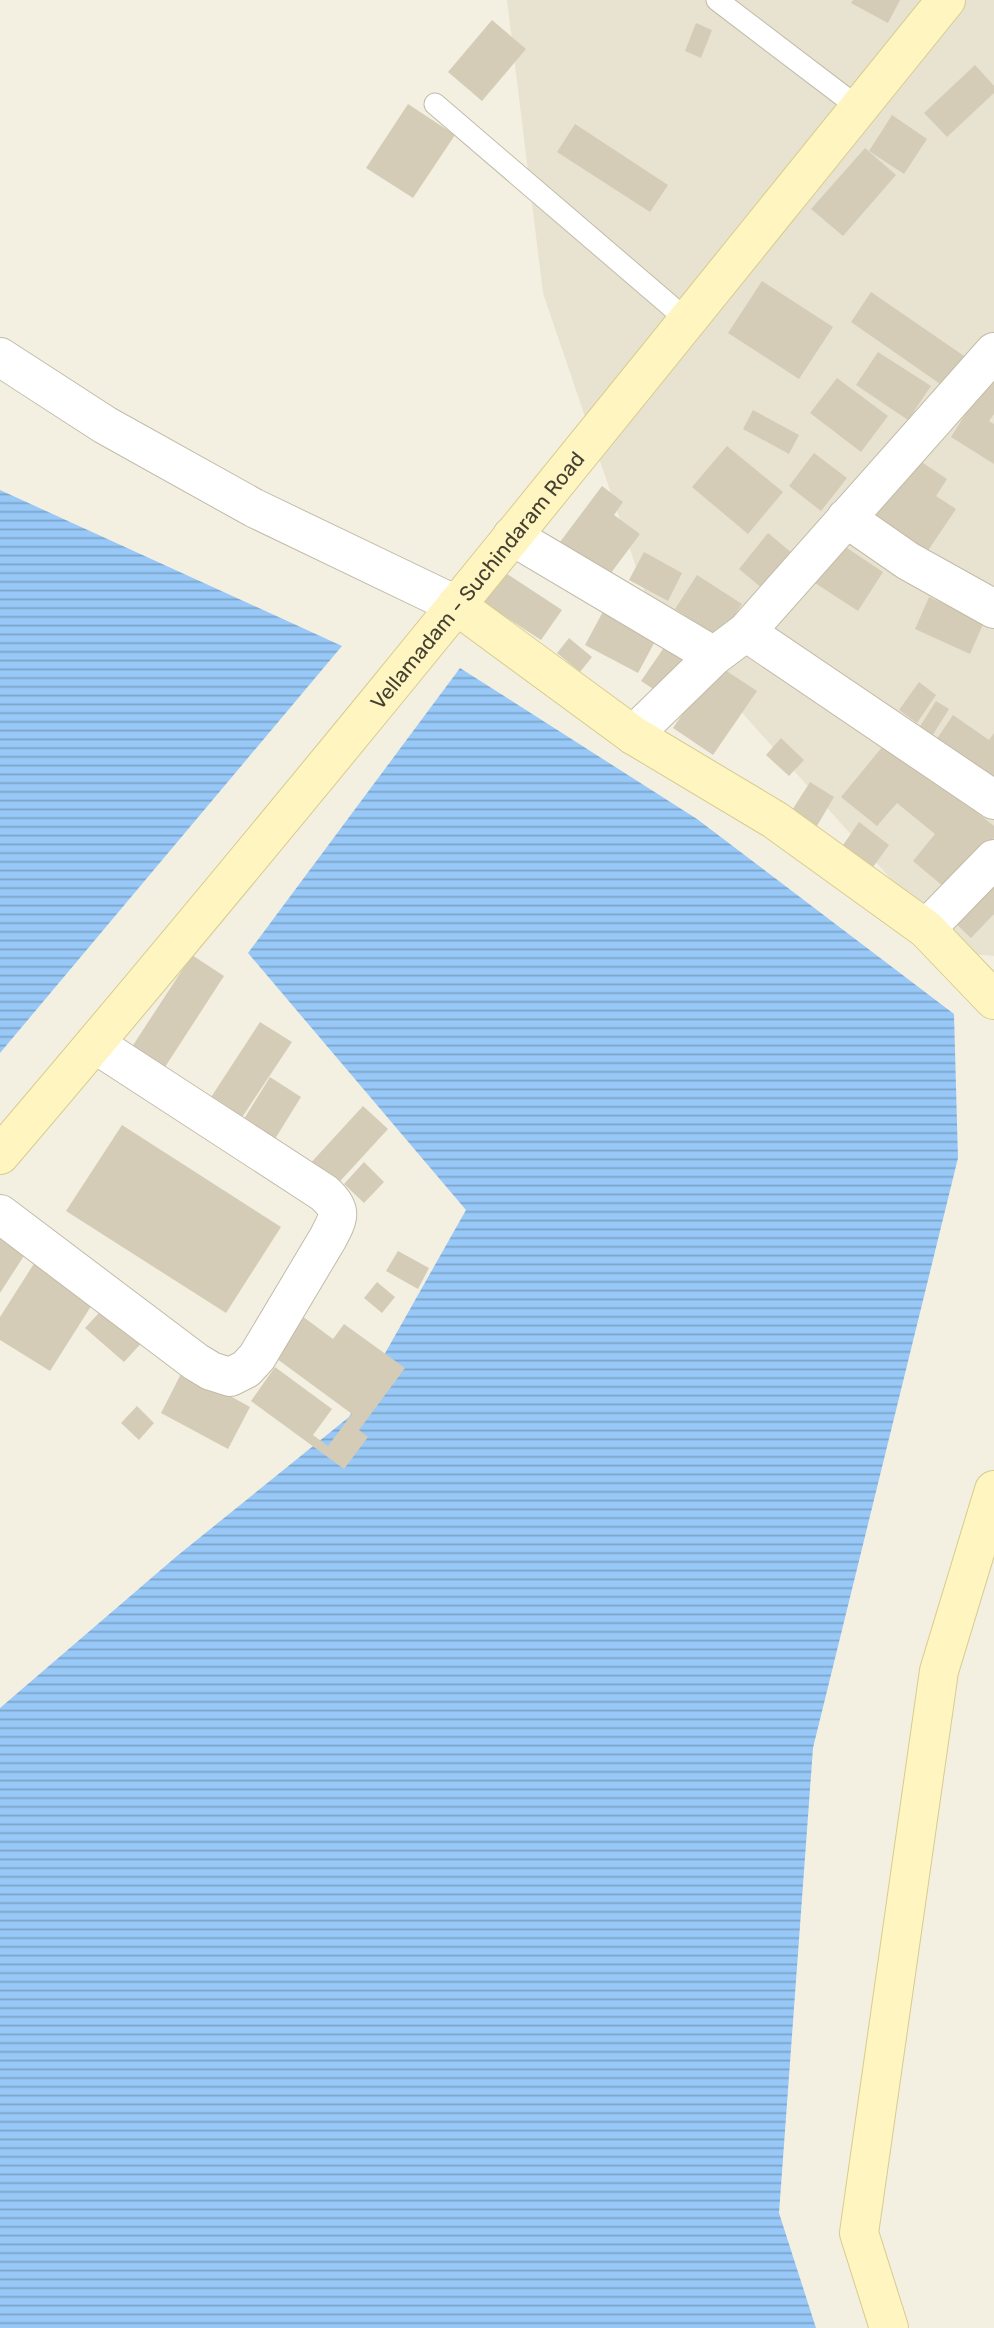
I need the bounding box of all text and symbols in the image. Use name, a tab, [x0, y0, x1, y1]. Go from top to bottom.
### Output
street label: Vellamadam - Suchindaram Road	[365, 446, 589, 714]

